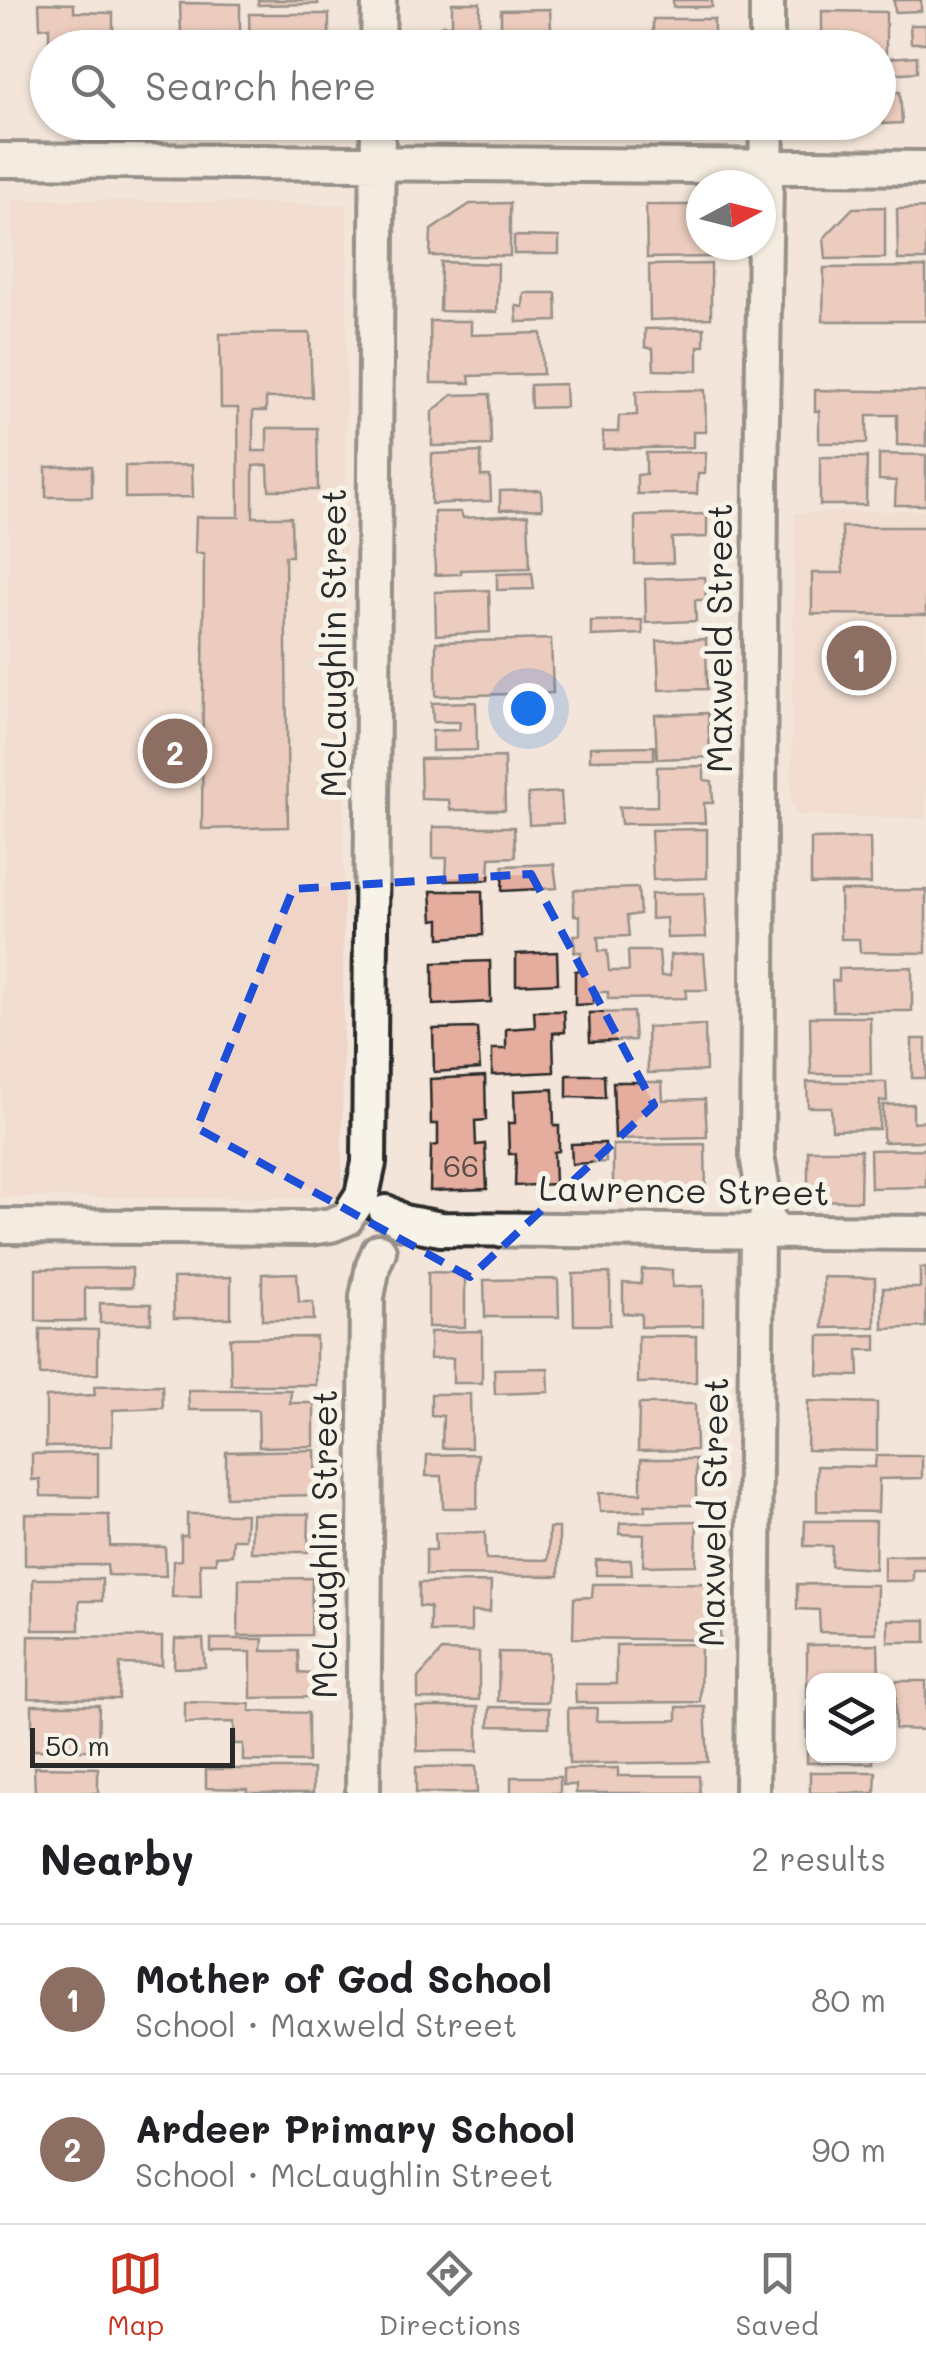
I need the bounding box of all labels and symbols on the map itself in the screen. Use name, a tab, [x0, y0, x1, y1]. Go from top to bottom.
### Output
north arrow	[686, 170, 776, 260]
street label: McLaughlin Street	[309, 488, 355, 798]
street label: Maxweld Street	[695, 503, 741, 773]
pin: 1	[826, 620, 892, 696]
your location	[503, 683, 554, 734]
pin: 2	[142, 714, 208, 788]
house number: 66	[443, 1145, 479, 1185]
street label: Lawrence Street	[538, 1163, 830, 1215]
street label: Maxweld Street	[687, 1377, 737, 1647]
street label: McLaughlin Street	[300, 1389, 346, 1699]
scale bar	[30, 1723, 235, 1768]

